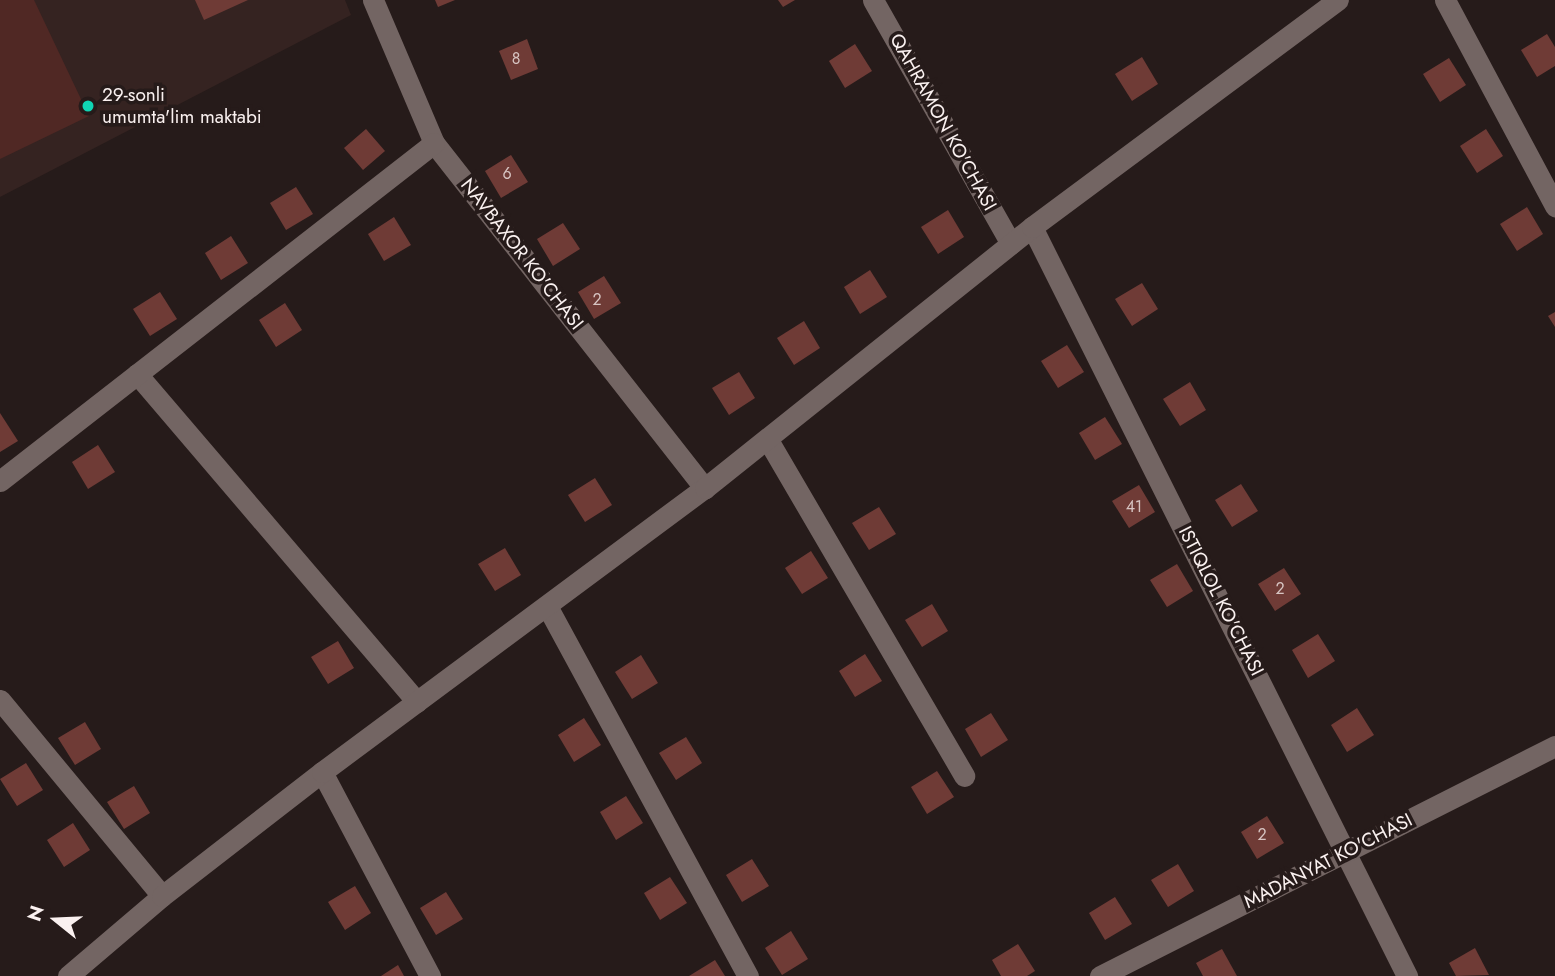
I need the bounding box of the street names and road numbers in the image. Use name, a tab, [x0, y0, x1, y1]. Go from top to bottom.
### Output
street label: QAHRAMON KO'CHASI	[885, 29, 1001, 215]
street label: NAVBAXOR KO'CHASI	[456, 174, 588, 334]
street label: ISTIQLOL KO'CHASI	[1173, 522, 1269, 680]
street label: MADANYAT KO'CHASI	[1240, 809, 1416, 913]

